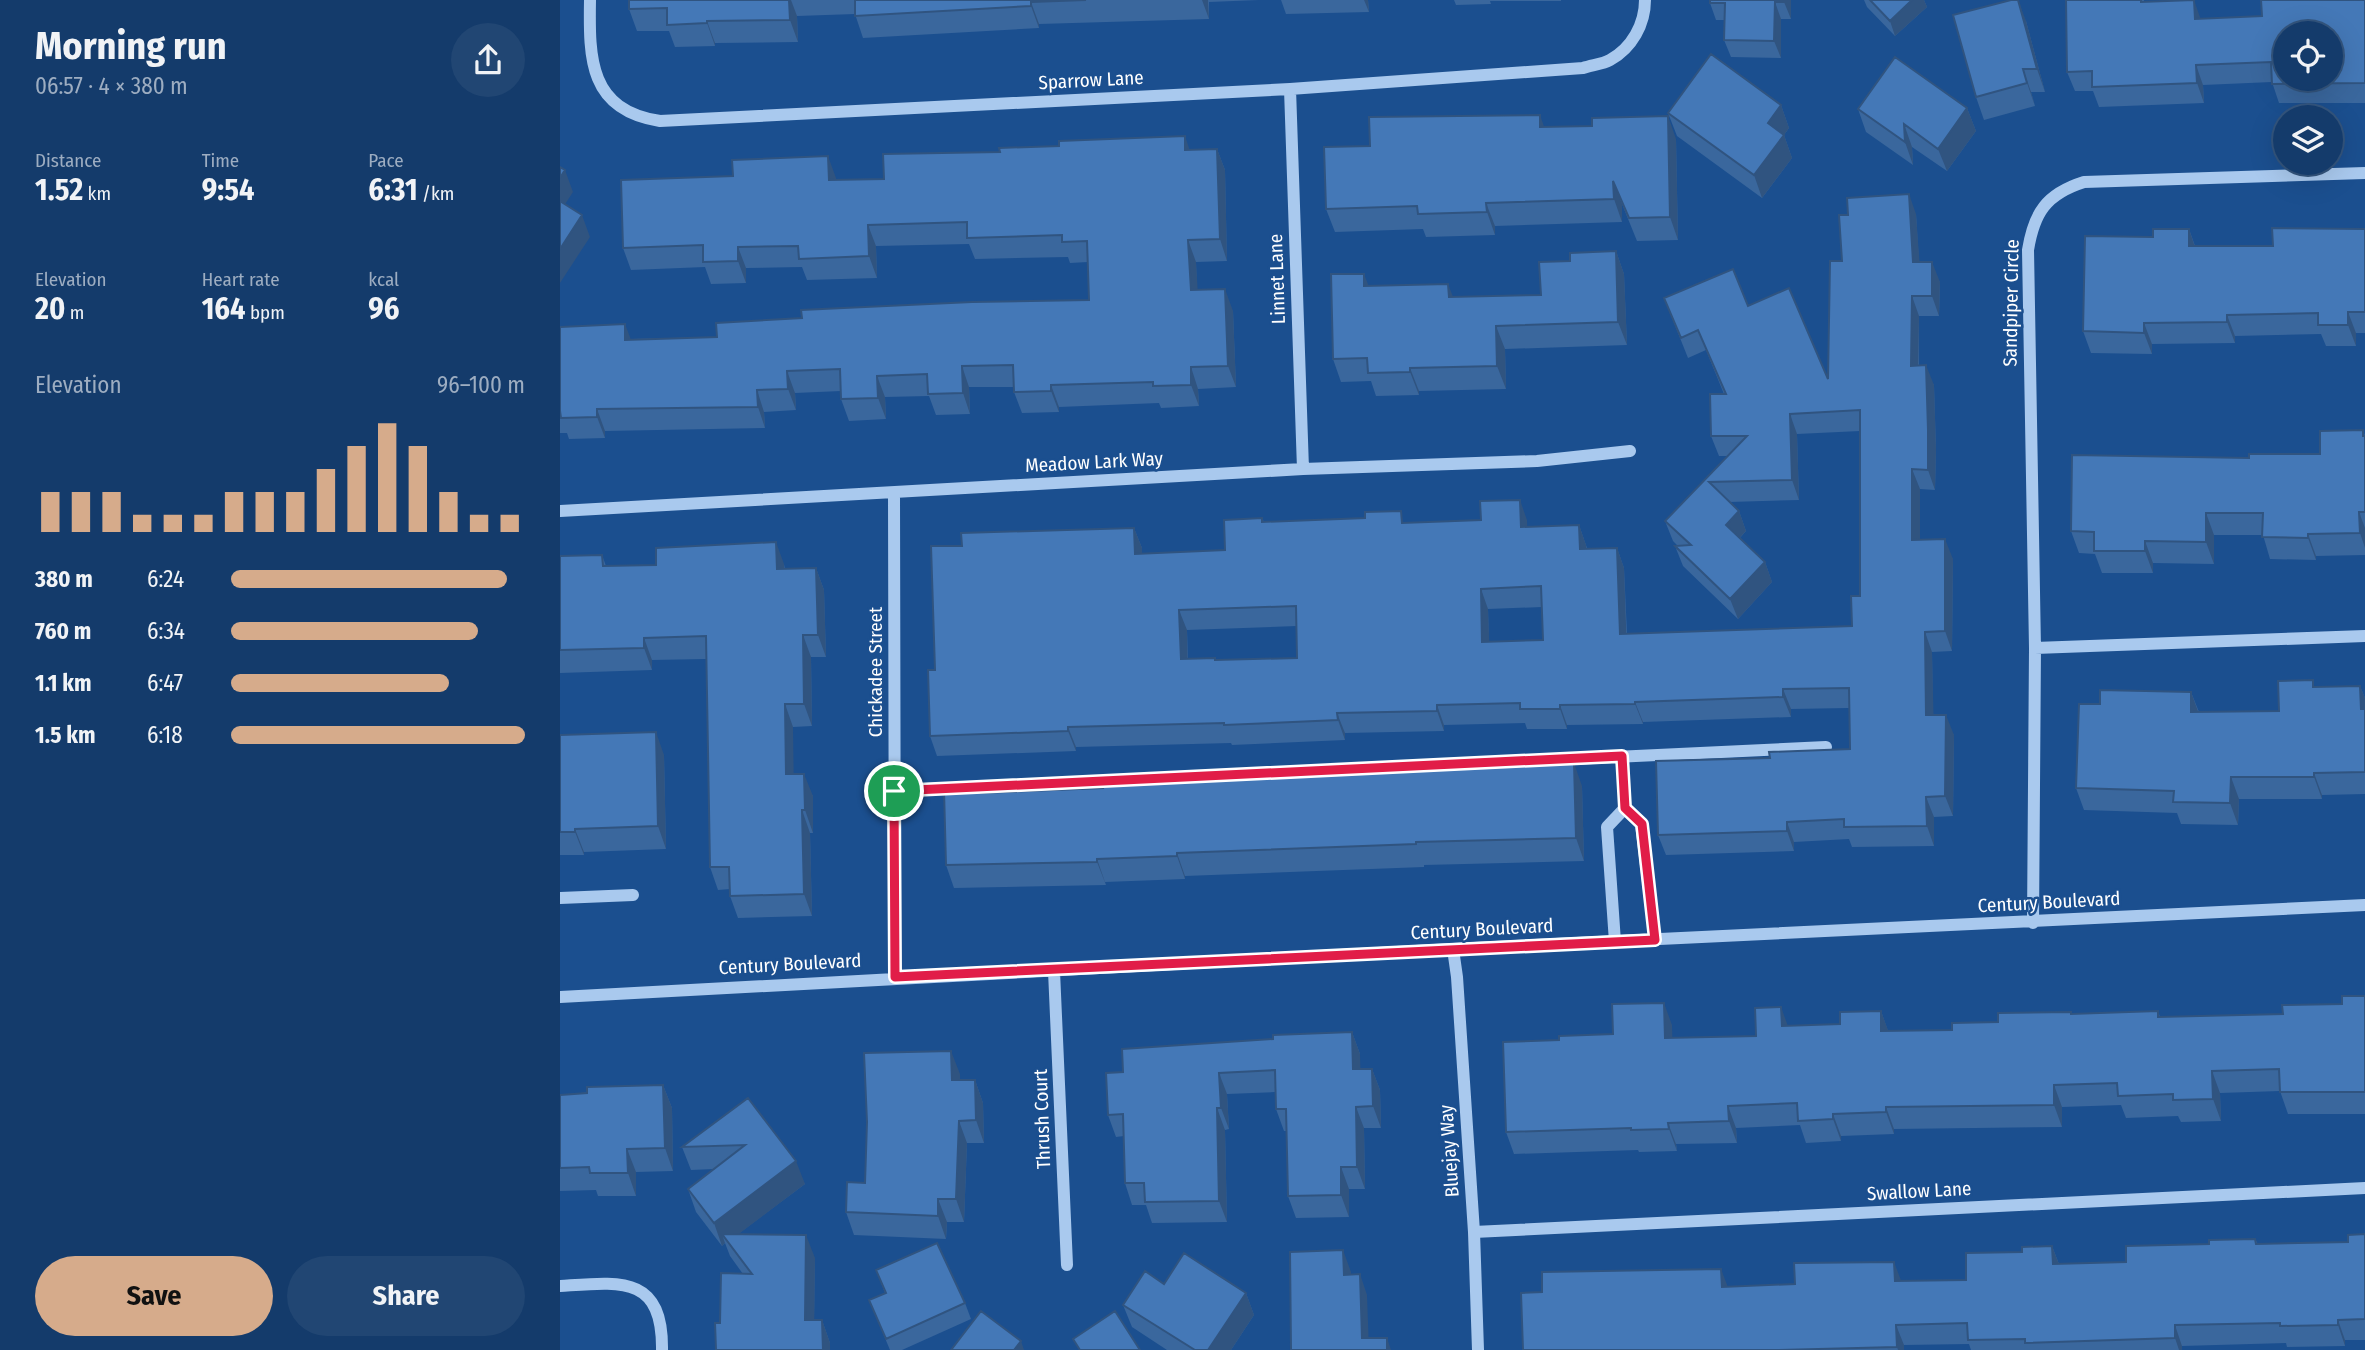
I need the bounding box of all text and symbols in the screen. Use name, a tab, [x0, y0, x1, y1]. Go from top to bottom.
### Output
map controls	[2273, 21, 2343, 175]
button: locate	[2273, 21, 2343, 91]
text: Morning run	[35, 23, 227, 69]
button: share	[451, 23, 525, 97]
street label: Sparrow Lane	[1038, 66, 1144, 94]
text: 06:57 · 4 × 380 m	[35, 72, 188, 100]
button: layers	[2273, 105, 2343, 175]
text: Distance	[35, 149, 102, 172]
text: Time	[202, 149, 239, 172]
text: Pace	[368, 149, 404, 172]
text: 1.52	[35, 172, 83, 208]
text: 9:54	[202, 172, 254, 208]
text: 6:31	[368, 172, 418, 208]
text: km	[83, 182, 111, 205]
text: /km	[418, 182, 454, 205]
street label: Linnet Lane	[1264, 233, 1290, 325]
street label: Sandpiper Circle	[1998, 239, 2024, 367]
text: Elevation	[35, 268, 107, 291]
text: Heart rate	[202, 268, 280, 291]
text: kcal	[368, 268, 399, 291]
text: 20	[35, 291, 65, 327]
text: 164	[202, 291, 245, 327]
text: 96	[368, 291, 400, 327]
text: m	[65, 301, 84, 324]
text: bpm	[245, 301, 285, 324]
text: Elevation	[35, 371, 122, 399]
text: 96–100 m	[437, 371, 525, 399]
street label: Meadow Lark Way	[1025, 447, 1164, 477]
text: 380 m	[35, 565, 93, 593]
text: 6:24	[147, 565, 184, 593]
street label: Chickadee Street	[864, 606, 887, 737]
text: 760 m	[35, 617, 91, 645]
text: 6:34	[147, 617, 185, 645]
text: 1.1 km	[35, 669, 91, 697]
text: 6:47	[147, 669, 183, 697]
text: 1.5 km	[35, 721, 96, 749]
text: 6:18	[147, 721, 183, 749]
pin	[864, 761, 924, 821]
icon: arrive	[875, 772, 913, 810]
street label: Century Boulevard	[1977, 887, 2121, 917]
street label: Century Boulevard	[1410, 914, 1554, 944]
street label: Century Boulevard	[718, 949, 862, 979]
street label: Thrush Court	[1029, 1068, 1055, 1169]
street label: Bluejay Way	[1434, 1103, 1464, 1198]
street label: Swallow Lane	[1866, 1177, 1972, 1205]
button: Save	[35, 1256, 273, 1336]
button: Share	[287, 1256, 525, 1336]

